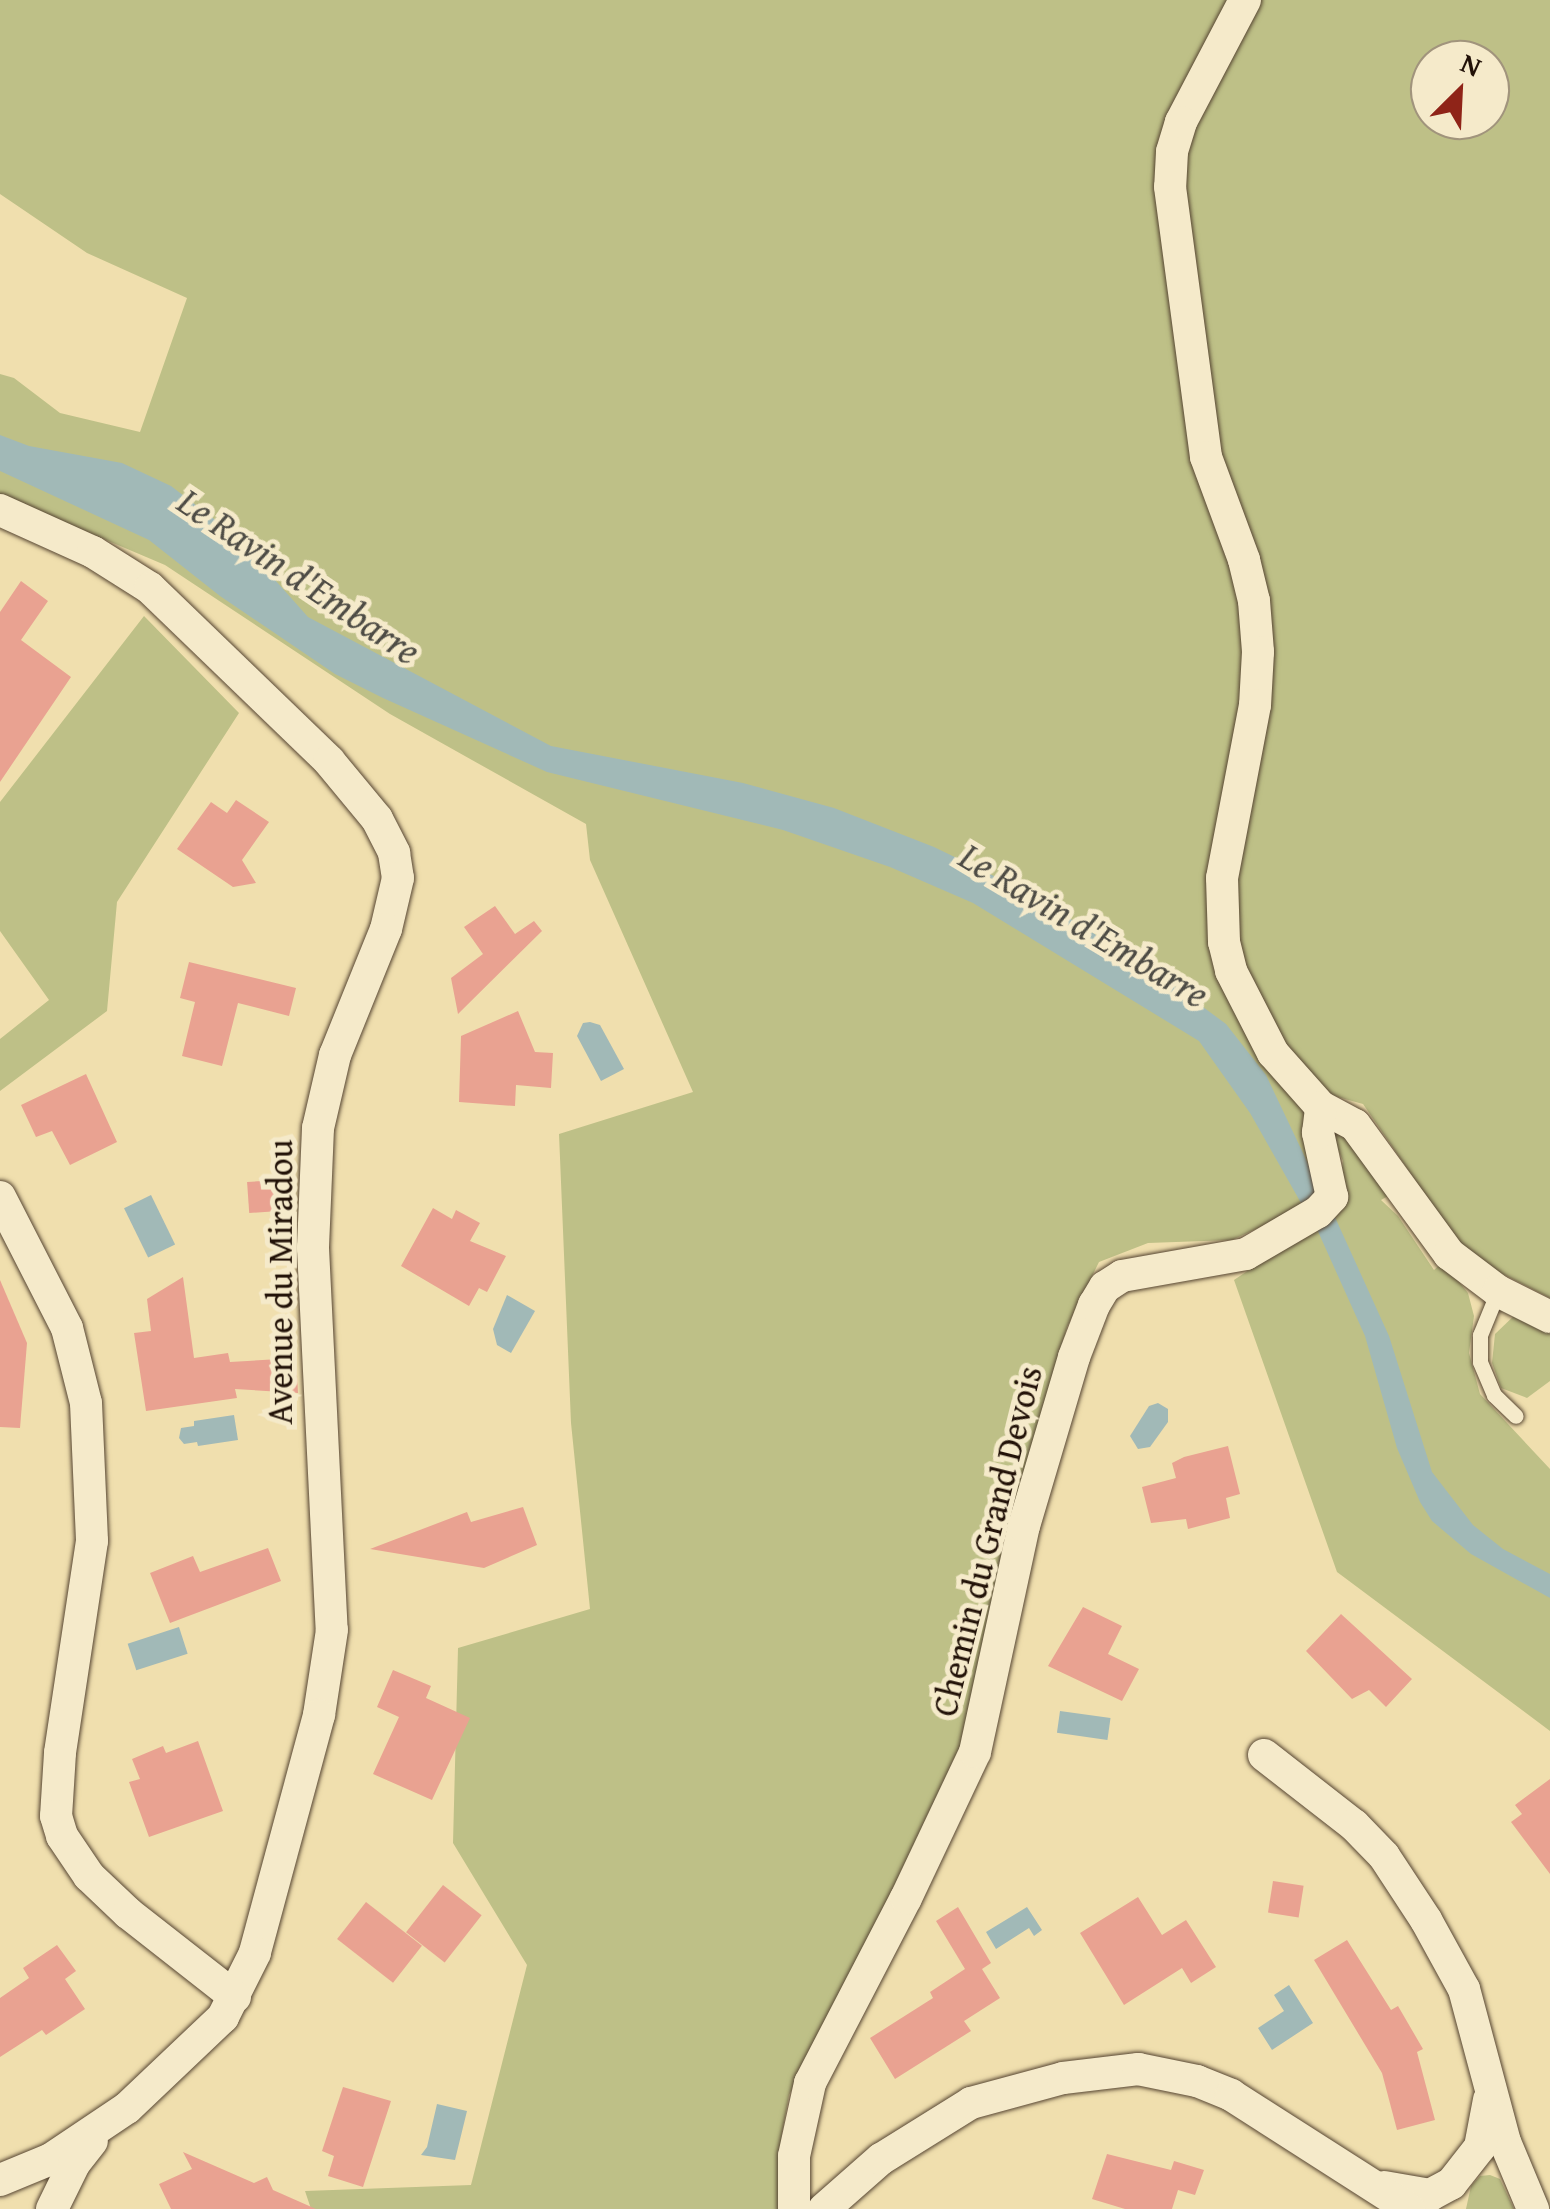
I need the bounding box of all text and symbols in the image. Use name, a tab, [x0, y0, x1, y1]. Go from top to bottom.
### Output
north arrow	[1410, 40, 1510, 140]
text: N	[1455, 41, 1488, 86]
water label: Le Ravin d'Embarre	[169, 478, 429, 674]
water label: Le Ravin d'Embarre	[951, 833, 1217, 1017]
street label: Avenue du Miradou	[259, 1139, 301, 1425]
street label: Chemin du Grand Devois	[923, 1362, 1051, 1720]

